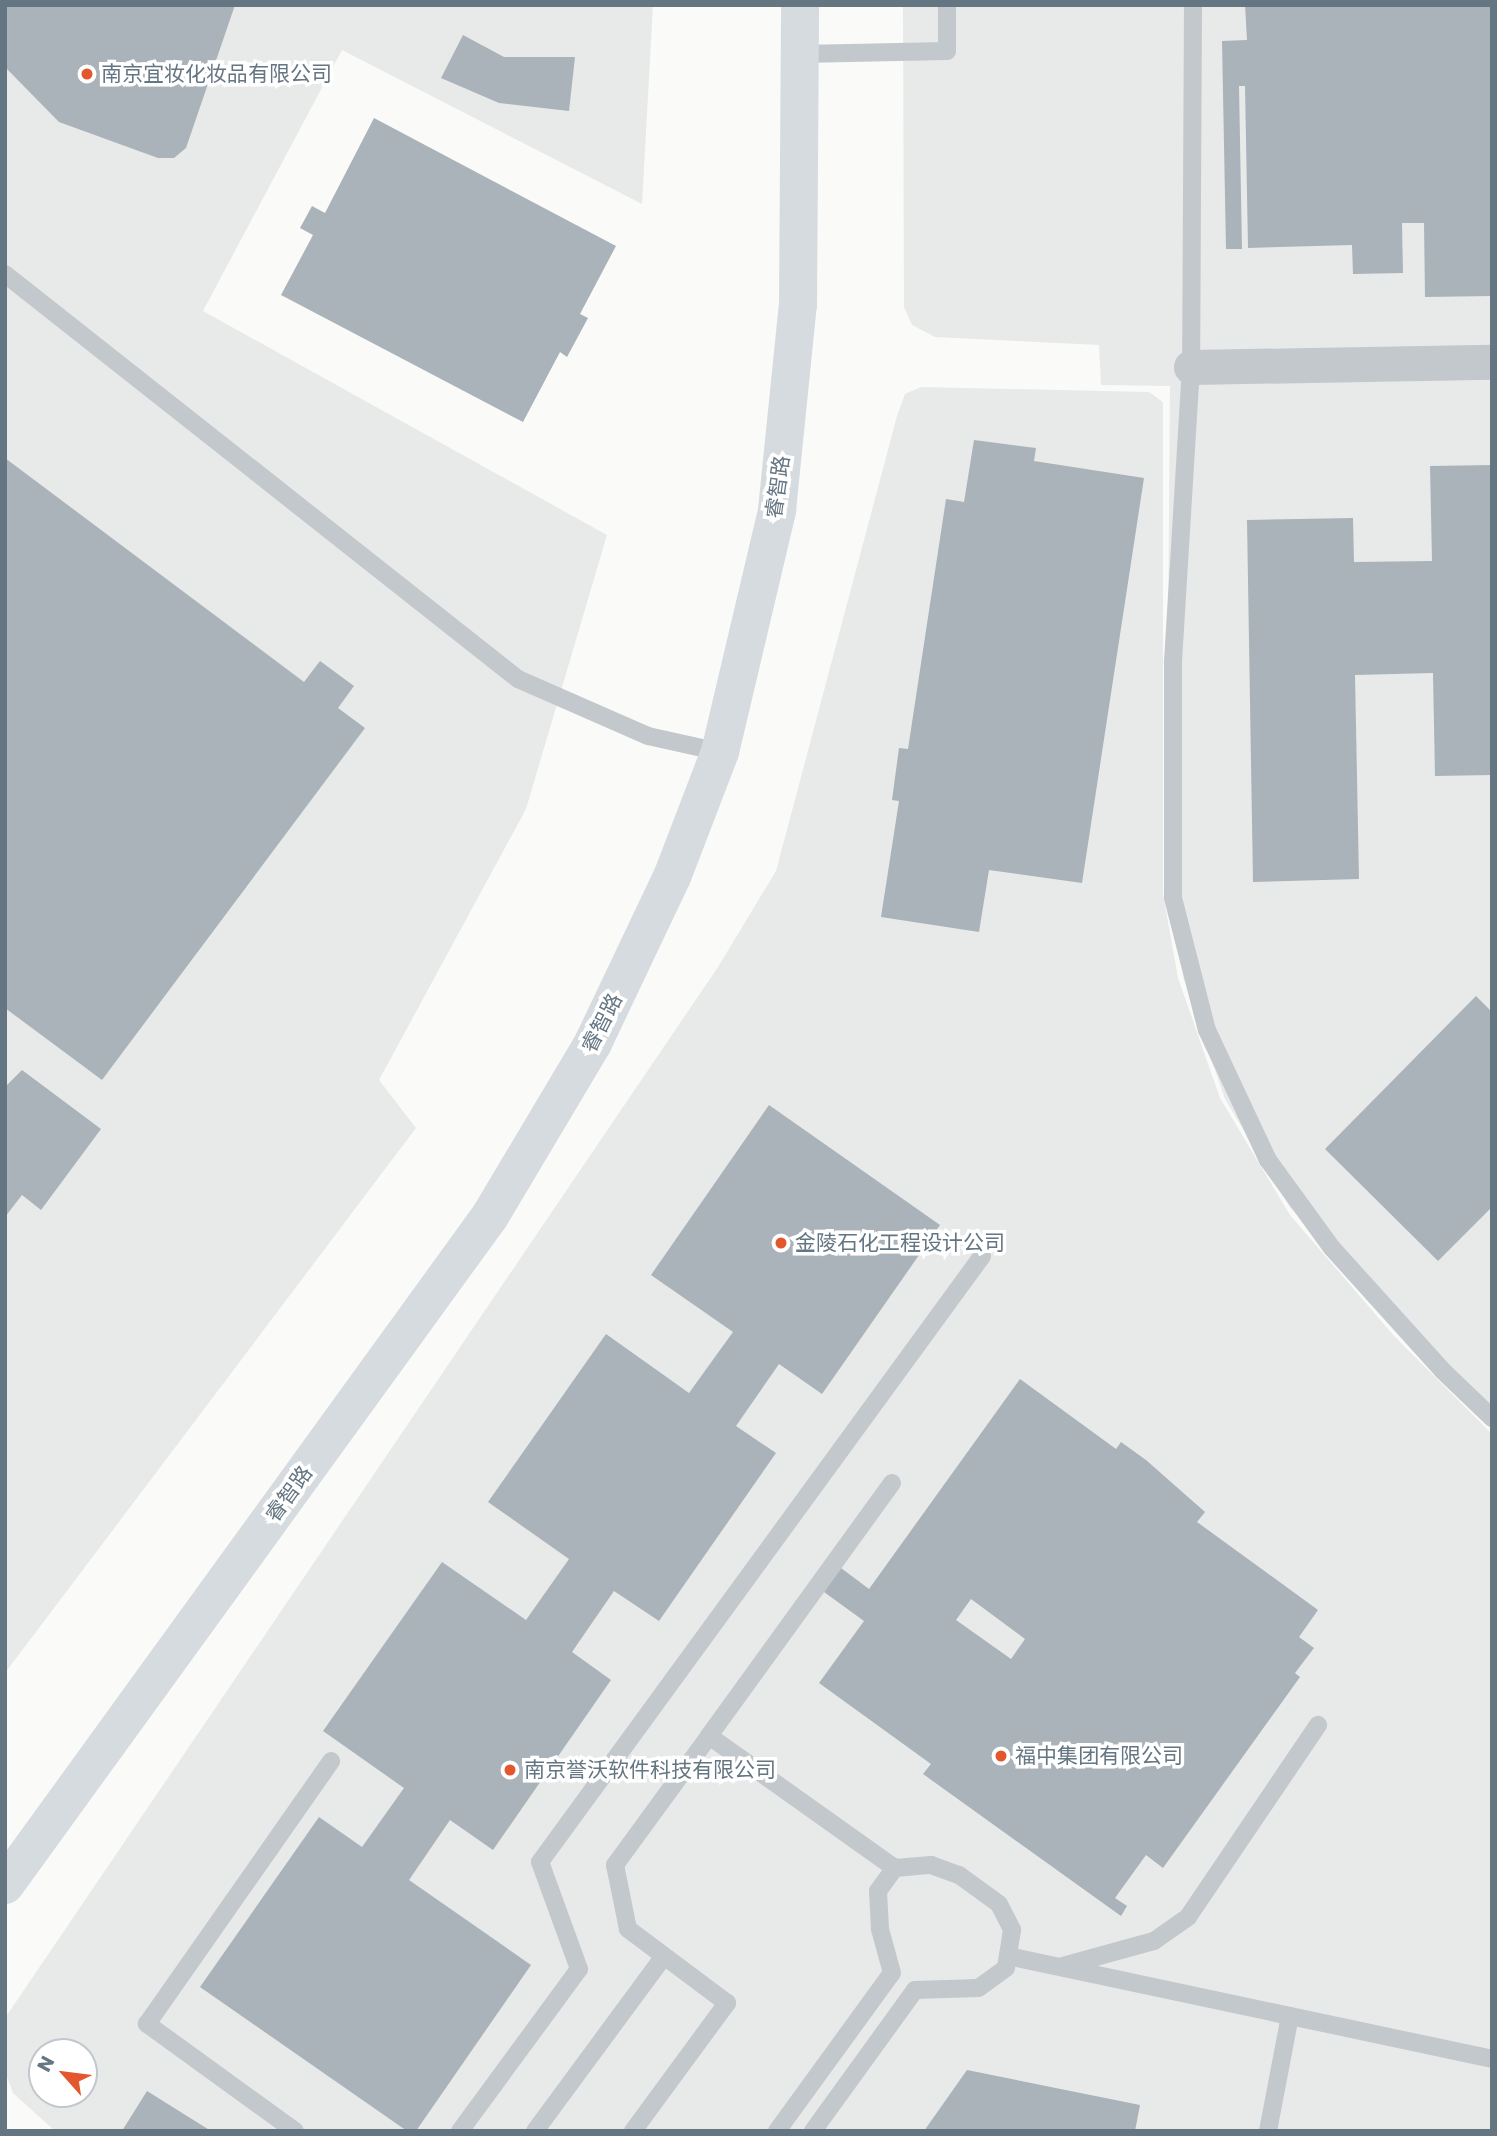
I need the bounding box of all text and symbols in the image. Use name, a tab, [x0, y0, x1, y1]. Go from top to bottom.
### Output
place label: 南京宜妆化妆品有限公司	[101, 61, 332, 87]
marker: 南京宜妆化妆品有限公司	[79, 66, 95, 82]
street label: 睿智路	[761, 454, 795, 520]
street label: 睿智路	[576, 989, 628, 1057]
place label: 金陵石化工程设计公司	[795, 1230, 1005, 1256]
marker: 金陵石化工程设计公司	[773, 1235, 789, 1251]
street label: 睿智路	[260, 1461, 318, 1527]
place label: 福中集团有限公司	[1015, 1743, 1183, 1769]
marker: 福中集团有限公司	[993, 1748, 1009, 1764]
place label: 南京誉沃软件科技有限公司	[524, 1757, 776, 1783]
marker: 南京誉沃软件科技有限公司	[502, 1762, 518, 1778]
north arrow	[28, 2038, 98, 2108]
text: N	[31, 2051, 61, 2077]

